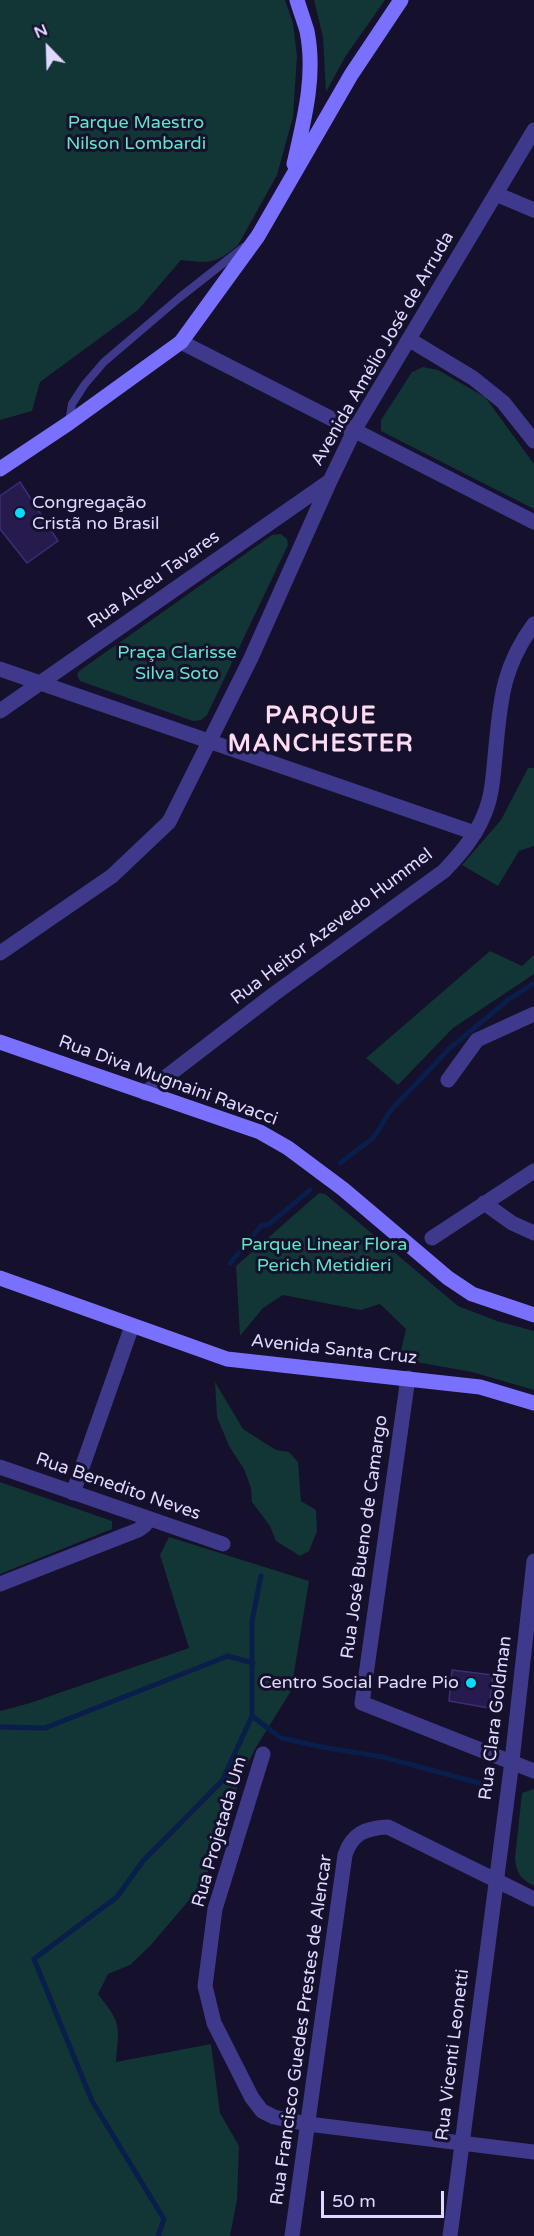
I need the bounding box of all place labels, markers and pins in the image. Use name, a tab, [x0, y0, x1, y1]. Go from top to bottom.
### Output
place label: Congregação Cristã no Brasil	[32, 492, 160, 534]
marker: Congregação Cristã no Brasil	[13, 506, 27, 520]
place label: Centro Social Padre Pio	[259, 1672, 459, 1694]
marker: Centro Social Padre Pio	[464, 1676, 478, 1690]

